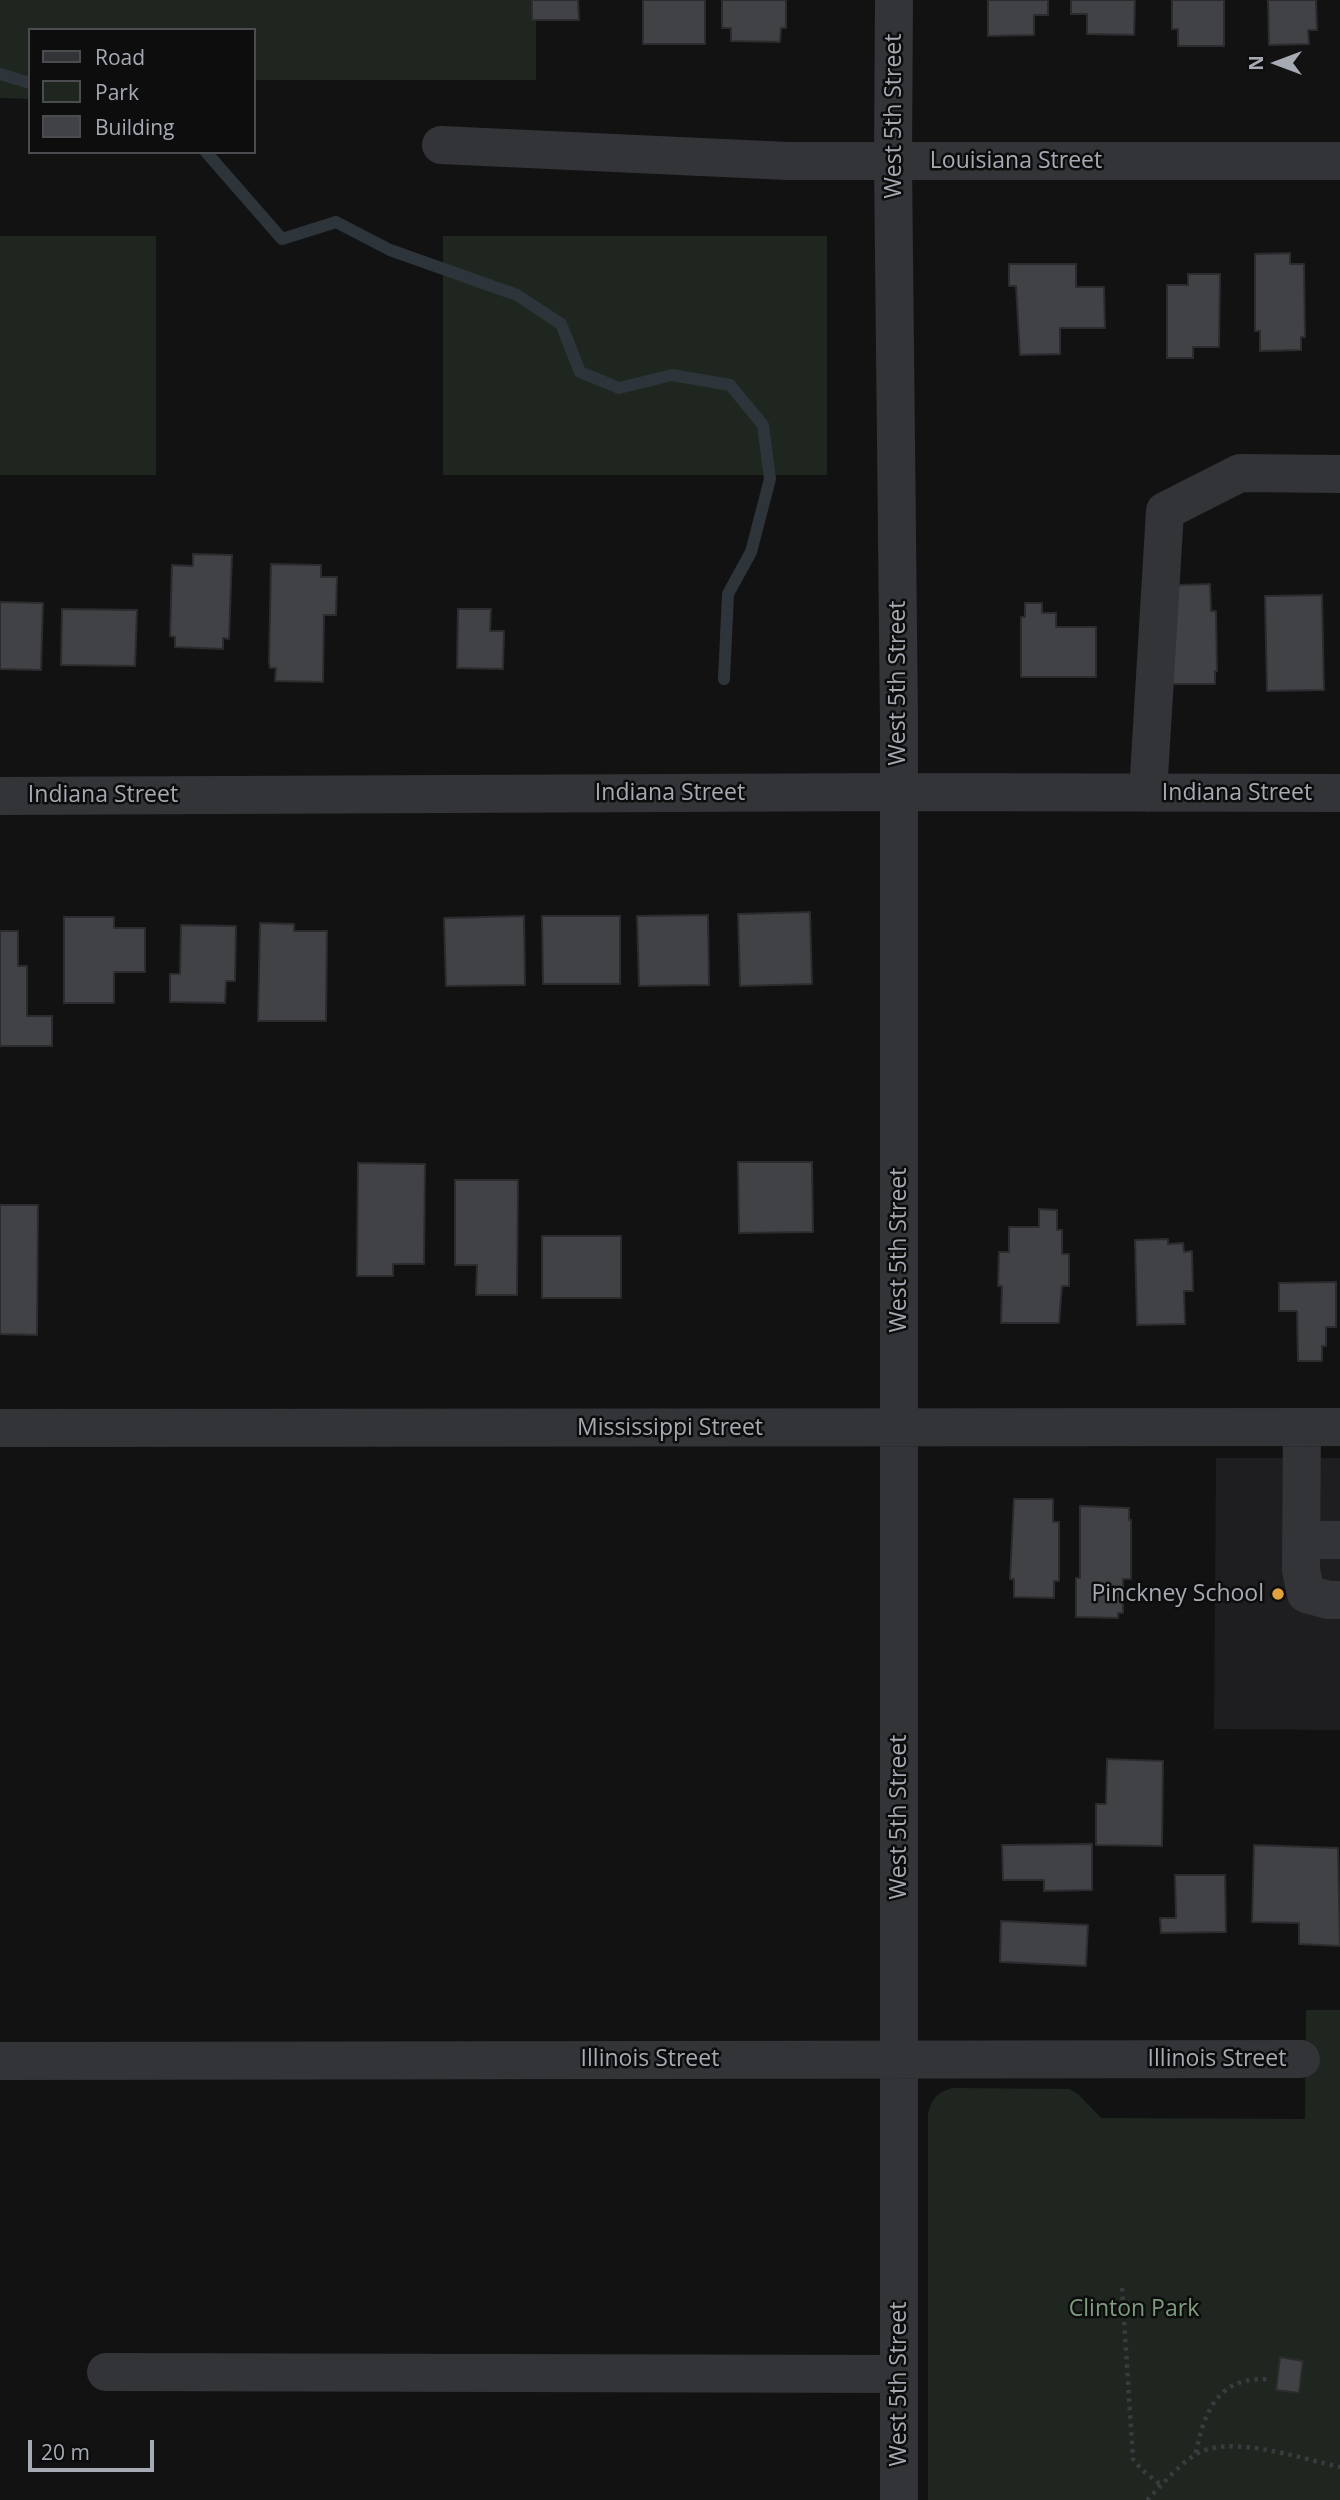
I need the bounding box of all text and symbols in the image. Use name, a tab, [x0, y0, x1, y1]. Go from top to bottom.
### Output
legend	[28, 28, 256, 154]
north arrow	[1242, 28, 1312, 98]
street label: West 5th Street	[880, 34, 908, 198]
text: Road	[95, 43, 145, 71]
text: N	[1243, 55, 1269, 71]
text: Park	[95, 78, 139, 106]
text: Building	[95, 113, 174, 141]
street label: Louisiana Street	[930, 147, 1102, 175]
street label: West 5th Street	[884, 601, 912, 765]
street label: Indiana Street	[595, 779, 745, 807]
street label: Indiana Street	[1162, 779, 1312, 807]
street label: Indiana Street	[28, 781, 178, 809]
street label: West 5th Street	[885, 1168, 913, 1332]
street label: Mississippi Street	[577, 1414, 763, 1442]
place label: Pinckney School	[1091, 1580, 1264, 1608]
marker: Pinckney School	[1270, 1586, 1286, 1602]
street label: West 5th Street	[885, 1735, 913, 1899]
street label: Illinois Street	[581, 2045, 719, 2073]
street label: Illinois Street	[1148, 2045, 1286, 2073]
park label: Clinton Park	[1069, 2295, 1199, 2323]
street label: West 5th Street	[885, 2302, 913, 2466]
scale bar	[32, 2426, 158, 2470]
text: 20 m	[41, 2438, 90, 2466]

